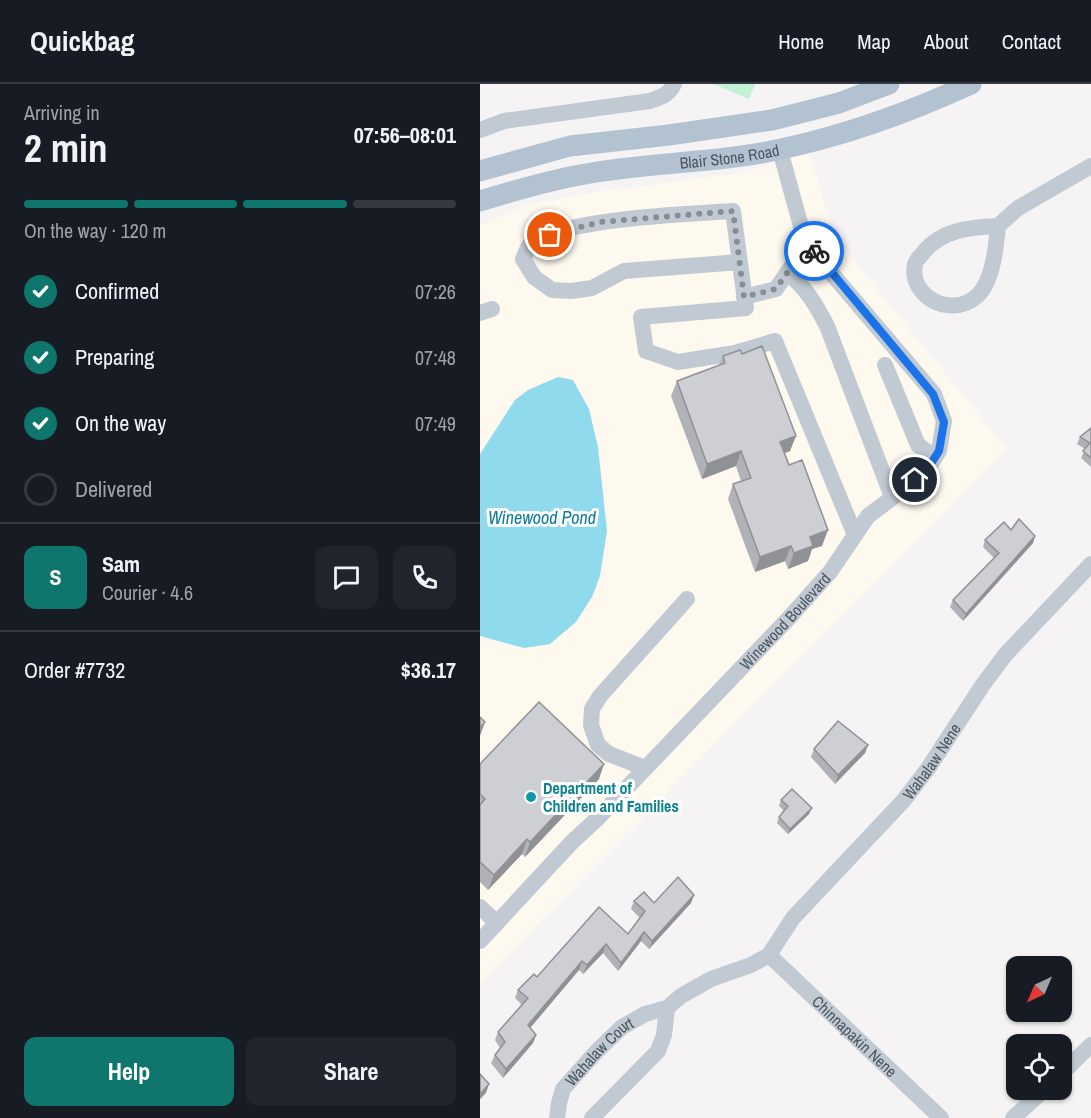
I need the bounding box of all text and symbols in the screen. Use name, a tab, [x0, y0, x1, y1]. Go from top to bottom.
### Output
text: Quickbag	[30, 22, 135, 60]
text: Home	[778, 27, 824, 56]
text: Map	[857, 27, 891, 56]
text: About	[924, 27, 969, 56]
text: Contact	[1002, 27, 1061, 56]
text: Arriving in	[24, 99, 100, 126]
text: 07:56–08:01	[354, 120, 456, 150]
text: 2 min	[24, 122, 108, 174]
street label: Blair Stone Road	[679, 139, 781, 174]
pin	[524, 209, 575, 260]
text: On the way · 120 m	[24, 217, 166, 244]
icon: bag	[533, 218, 566, 251]
courier	[784, 221, 844, 281]
icon: bike	[798, 235, 831, 268]
icon: check	[24, 275, 57, 308]
text: Confirmed	[75, 276, 159, 306]
text: 07:26	[415, 278, 456, 305]
icon: check	[24, 341, 57, 374]
text: Preparing	[75, 342, 154, 372]
text: 07:48	[415, 344, 456, 371]
icon: check	[24, 407, 57, 440]
text: On the way	[75, 408, 166, 438]
text: 07:49	[415, 410, 456, 437]
pin	[889, 454, 940, 505]
icon: home	[898, 463, 931, 496]
text: Delivered	[75, 474, 152, 504]
water label: Winewood Pond	[488, 505, 597, 530]
button: chat	[315, 546, 378, 609]
button: phone	[393, 546, 456, 609]
text: Sam	[102, 549, 140, 579]
text: S	[49, 562, 62, 592]
street label: Winewood Boulevard	[734, 568, 835, 674]
text: Courier · 4.6	[102, 579, 193, 606]
text: Order #7732	[24, 655, 125, 685]
text: $36.17	[401, 655, 456, 685]
street label: Wahalaw Nene	[897, 719, 966, 804]
place label: Department of Children and Families	[543, 777, 679, 817]
marker: Department of Children and Families	[524, 790, 538, 804]
north arrow	[1006, 956, 1072, 1022]
map controls	[1006, 956, 1072, 1100]
street label: Chinnapakin Nene	[807, 991, 902, 1082]
street label: Wahalaw Court	[560, 1012, 638, 1091]
button: locate	[1006, 1034, 1072, 1100]
button: Help	[24, 1037, 234, 1106]
button: Share	[246, 1037, 456, 1106]

